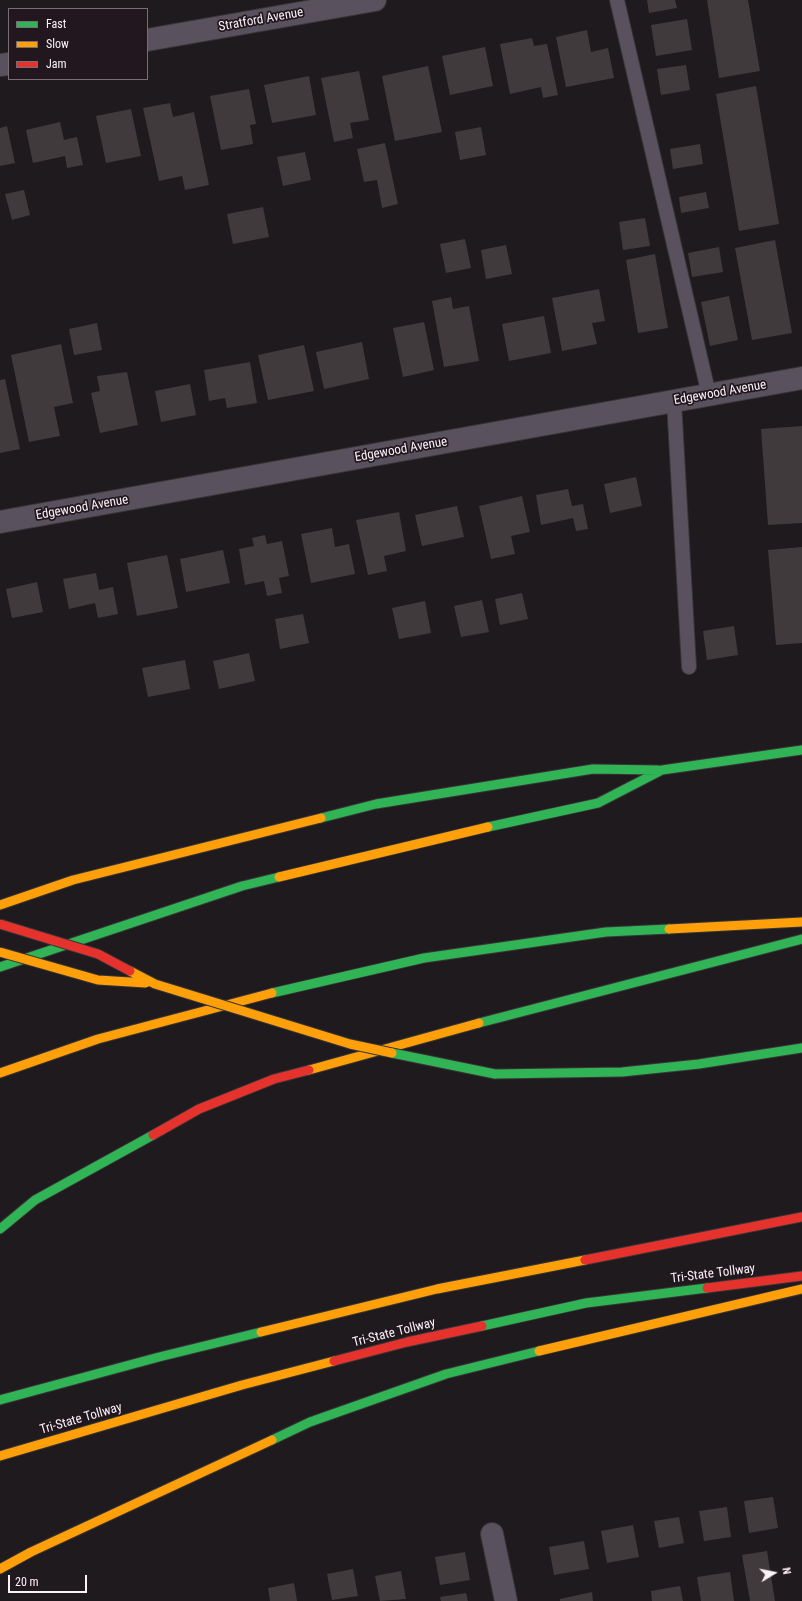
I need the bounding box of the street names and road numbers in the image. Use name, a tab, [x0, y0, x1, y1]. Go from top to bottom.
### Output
street label: Stratford Avenue	[217, 5, 305, 35]
street label: Edgewood Avenue	[673, 377, 767, 409]
street label: Edgewood Avenue	[354, 434, 448, 466]
street label: Edgewood Avenue	[35, 492, 129, 524]
street label: Tri-State Tollway	[670, 1261, 756, 1287]
street label: Tri-State Tollway	[351, 1315, 437, 1351]
street label: Tri-State Tollway	[38, 1400, 124, 1438]

